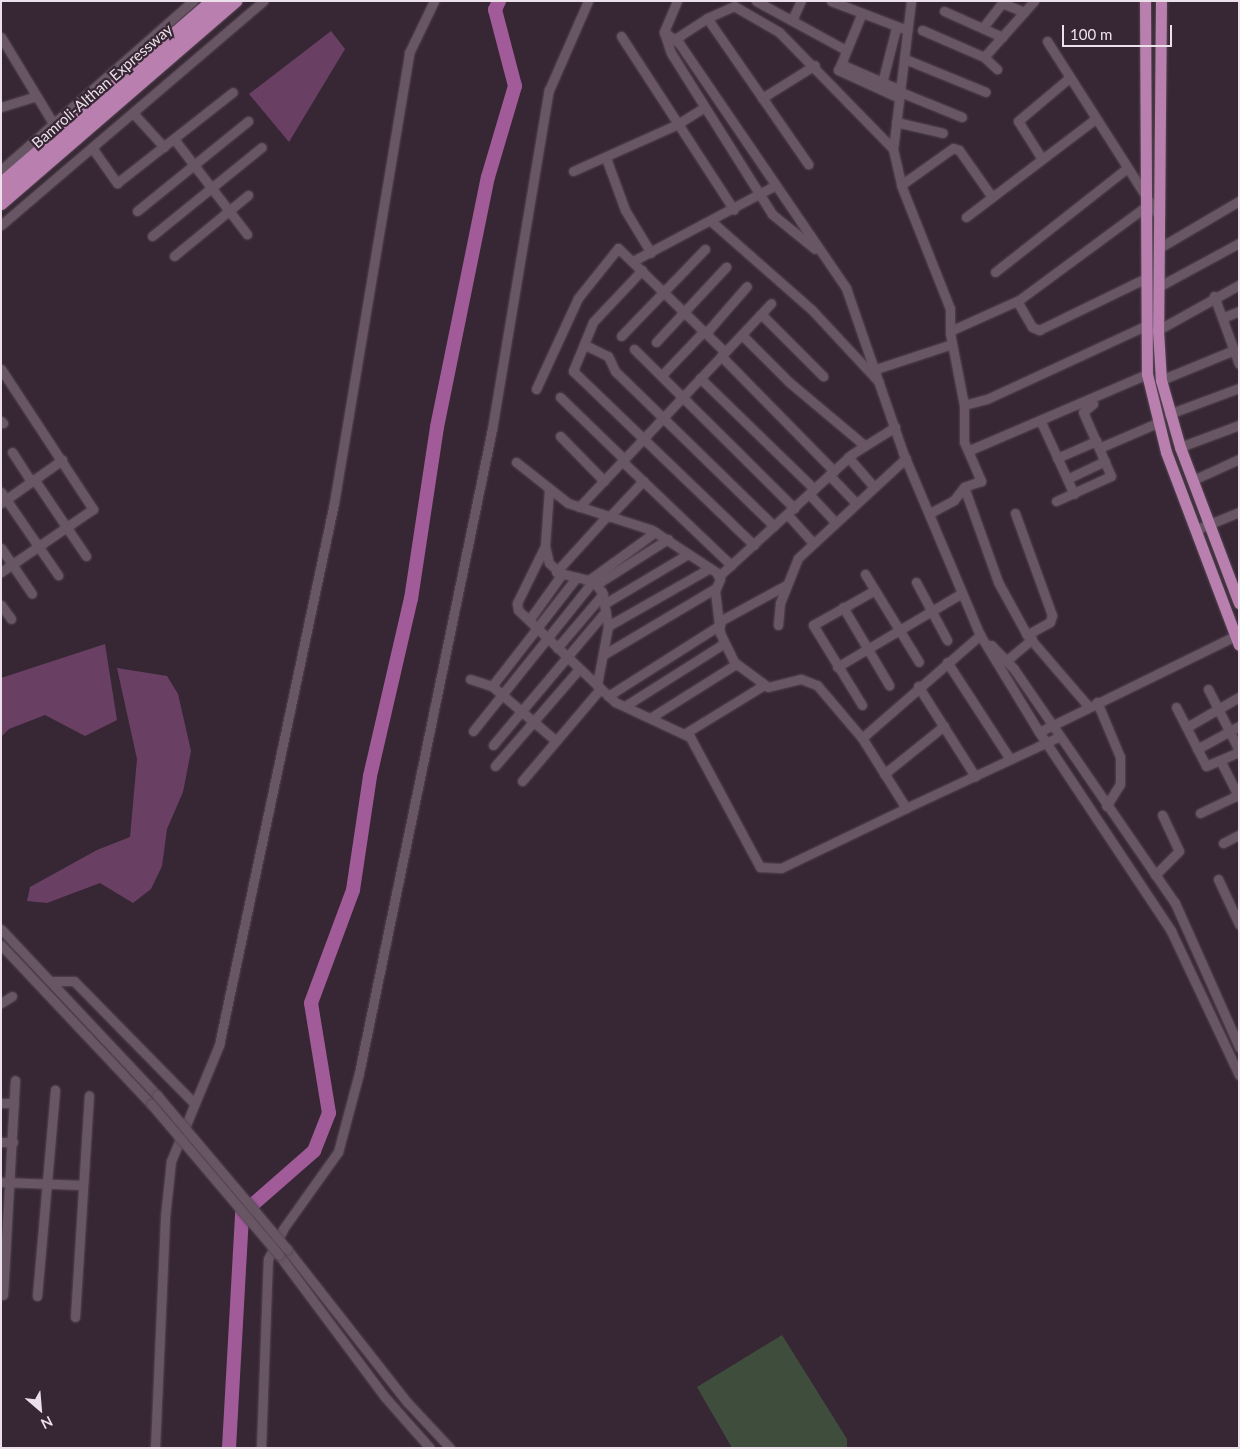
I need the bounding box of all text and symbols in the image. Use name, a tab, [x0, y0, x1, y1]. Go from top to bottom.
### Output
scale bar	[1065, 15, 1175, 47]
street label: Bamroli-Althan Expressway	[28, 20, 176, 152]
text: 100 m	[1070, 25, 1112, 43]
north arrow	[15, 1384, 65, 1434]
text: N	[38, 1413, 56, 1433]

